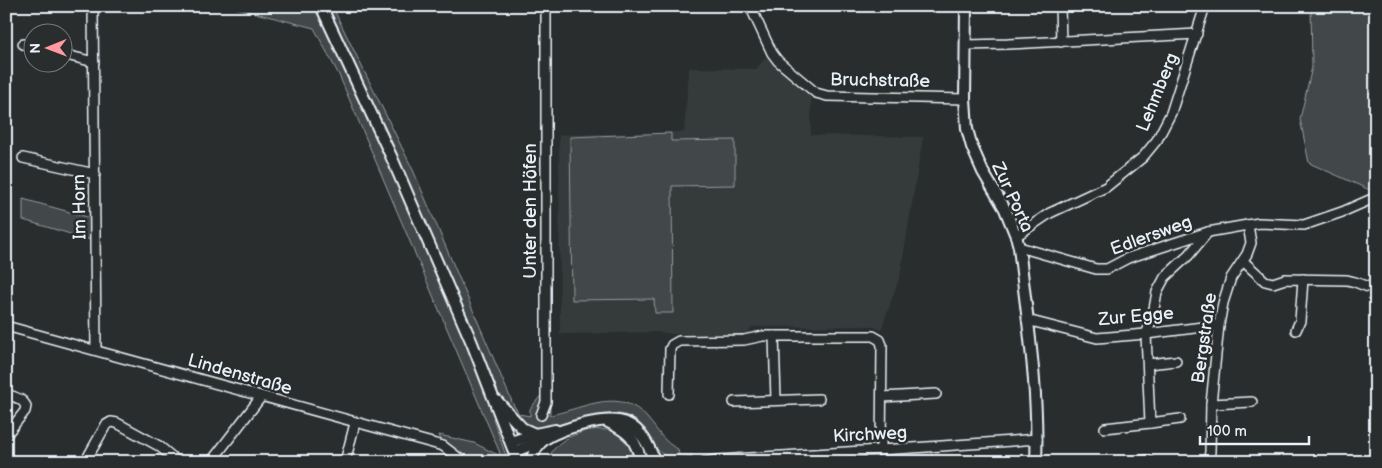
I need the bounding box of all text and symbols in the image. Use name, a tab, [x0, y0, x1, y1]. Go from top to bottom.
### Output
north arrow	[22, 22, 72, 72]
text: N	[27, 43, 44, 54]
street label: Lehmberg	[1132, 50, 1183, 135]
street label: Bruchstraße	[830, 69, 930, 92]
street label: Unter den Höfen	[520, 143, 541, 279]
street label: Zur Porta	[987, 158, 1038, 236]
street label: Im Horn	[68, 174, 91, 240]
street label: Edlersweg	[1108, 211, 1195, 260]
street label: Bergstraße	[1188, 291, 1221, 385]
street label: Zur Egge	[1097, 303, 1175, 330]
street label: Lindenstraße	[185, 350, 295, 399]
scale bar	[1200, 413, 1308, 445]
street label: Kirchweg	[832, 422, 908, 447]
text: 100 m	[1207, 422, 1247, 441]

